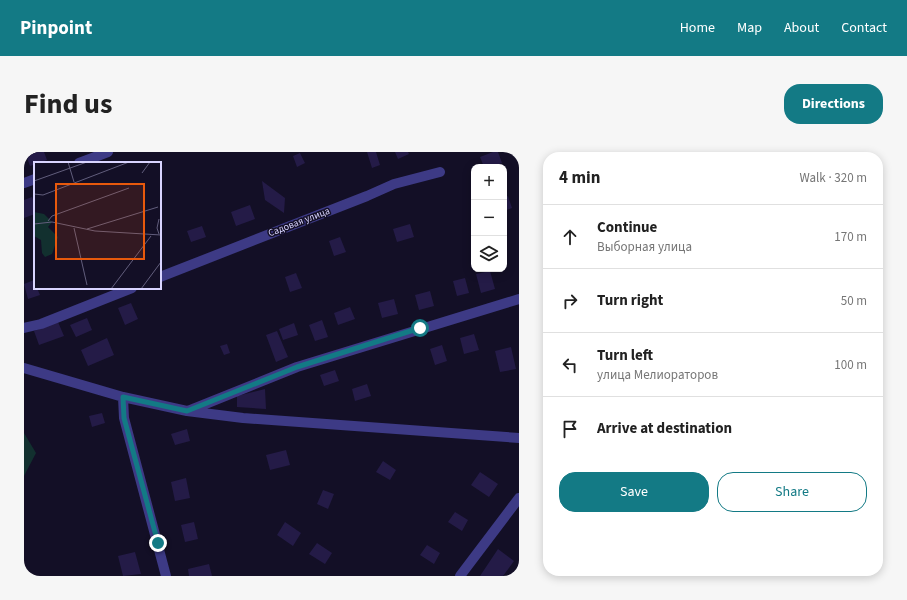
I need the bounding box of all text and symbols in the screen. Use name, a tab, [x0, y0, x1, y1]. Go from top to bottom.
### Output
text: Pinpoint	[20, 15, 92, 42]
text: Home	[680, 18, 715, 38]
text: Map	[737, 18, 762, 38]
text: About	[784, 18, 819, 38]
text: Contact	[841, 18, 887, 38]
text: Find us	[24, 84, 112, 124]
button: Directions	[784, 84, 883, 124]
inset map	[34, 162, 161, 289]
map controls	[471, 164, 507, 272]
button: +	[471, 164, 507, 200]
text: 4 min	[559, 166, 600, 190]
text: Walk · 320 m	[799, 169, 867, 187]
button: −	[471, 200, 507, 236]
street label: Садовая улица	[266, 204, 332, 240]
text: Continue	[597, 217, 657, 238]
icon: ahead	[559, 226, 581, 248]
text: 170 m	[834, 228, 867, 246]
button: layers	[471, 236, 507, 272]
text: Выборная улица	[597, 238, 692, 256]
icon: right	[559, 290, 581, 312]
text: Turn right	[597, 290, 663, 311]
text: 50 m	[841, 292, 867, 310]
route start	[411, 319, 429, 337]
text: Turn left	[597, 345, 653, 366]
icon: left	[559, 354, 581, 376]
text: 100 m	[834, 356, 867, 374]
text: улица Мелиораторов	[597, 366, 718, 384]
icon: arrive	[559, 418, 581, 440]
text: Arrive at destination	[597, 418, 732, 439]
button: Save	[559, 472, 709, 512]
button: Share	[717, 472, 867, 512]
route end	[149, 534, 167, 552]

